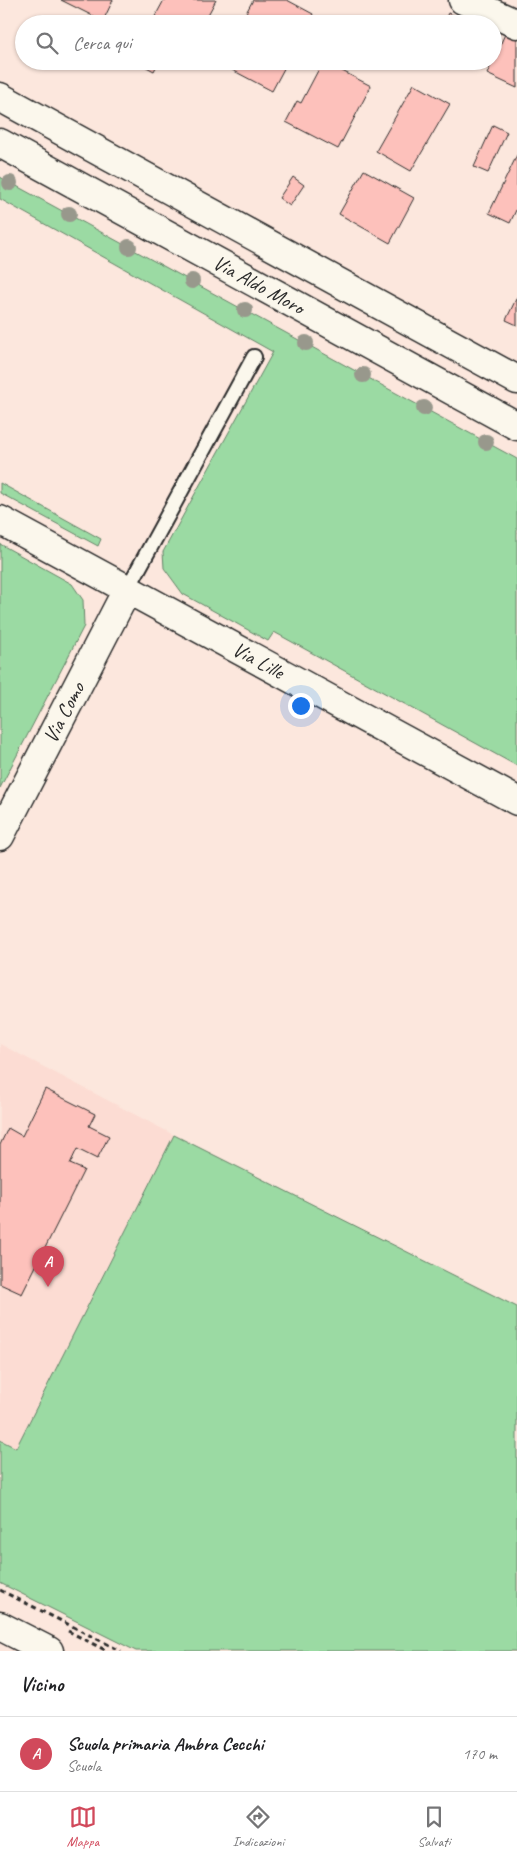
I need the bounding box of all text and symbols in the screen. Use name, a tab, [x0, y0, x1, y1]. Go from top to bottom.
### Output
search box	[15, 15, 502, 70]
icon: search	[33, 29, 61, 57]
text: Cerca qui	[73, 31, 132, 55]
street label: Via Aldo Moro	[209, 249, 311, 321]
street label: Via Lille	[228, 636, 290, 686]
street label: Via Como	[37, 676, 91, 747]
your location	[288, 693, 314, 719]
pin: A	[32, 1246, 64, 1287]
text: Vicino	[20, 1671, 63, 1697]
text: Scuola primaria Ambra Cecchi	[67, 1732, 264, 1756]
text: A	[32, 1744, 40, 1764]
text: 170 m	[463, 1744, 497, 1764]
text: Scuola	[67, 1756, 101, 1776]
tab: Mappa	[67, 1803, 99, 1850]
tab: Indicazioni	[233, 1803, 284, 1850]
tab: Salvati	[418, 1803, 450, 1850]

